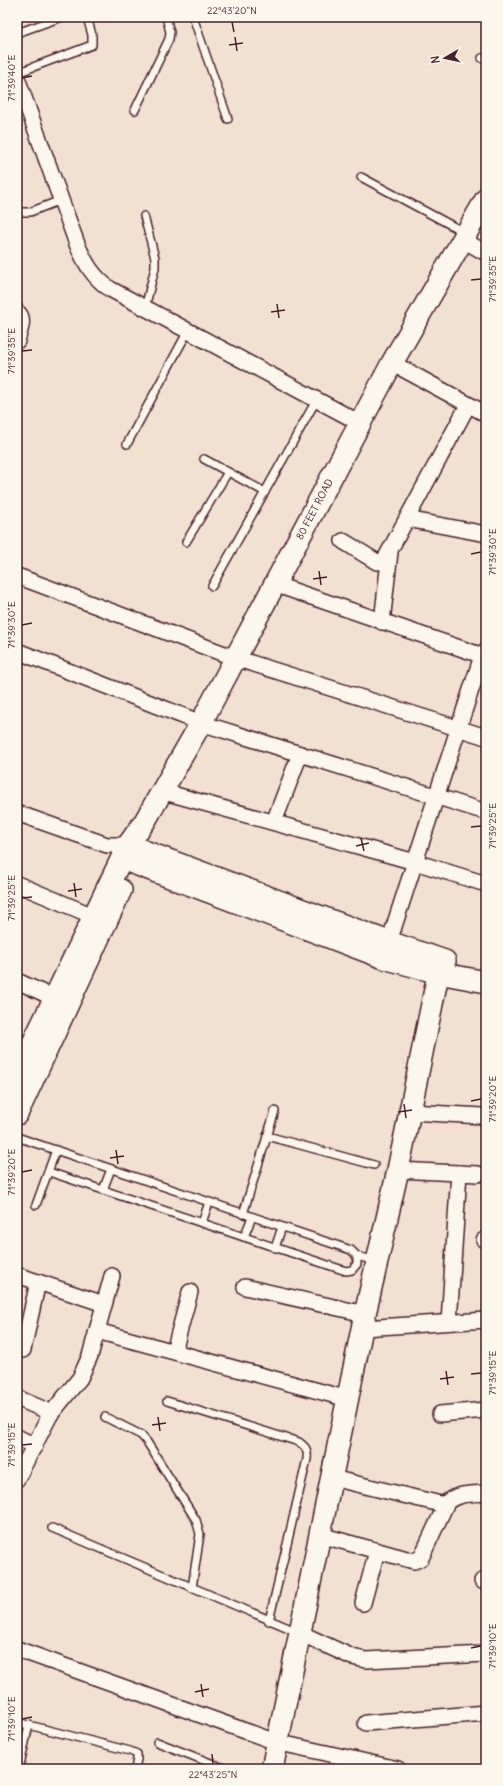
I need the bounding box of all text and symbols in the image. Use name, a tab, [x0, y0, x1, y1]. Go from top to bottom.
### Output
text: 22°43'20"N	[207, 4, 257, 17]
north arrow	[425, 38, 465, 78]
text: 71°39'40"E	[5, 54, 18, 101]
text: N	[428, 55, 443, 64]
text: 71°39'35"E	[486, 256, 499, 302]
text: 71°39'35"E	[5, 328, 18, 374]
street label: 80 FEET ROAD	[293, 476, 336, 542]
text: 71°39'30"E	[486, 528, 499, 576]
text: 71°39'30"E	[5, 601, 18, 649]
text: 71°39'25"E	[486, 803, 499, 849]
text: 71°39'25"E	[5, 875, 18, 921]
text: 71°39'20"E	[486, 1075, 499, 1122]
text: 71°39'20"E	[5, 1148, 18, 1195]
text: 71°39'15"E	[486, 1351, 499, 1395]
text: 71°39'15"E	[5, 1423, 18, 1467]
text: 71°39'10"E	[486, 1623, 499, 1669]
text: 71°39'10"E	[5, 1696, 18, 1742]
text: 22°43'25"N	[189, 1768, 238, 1781]

